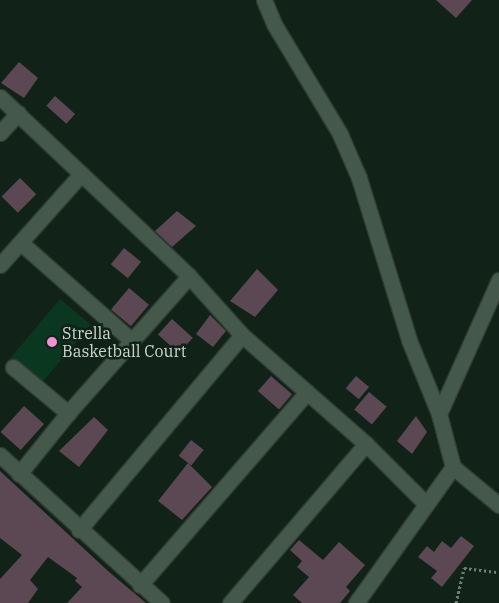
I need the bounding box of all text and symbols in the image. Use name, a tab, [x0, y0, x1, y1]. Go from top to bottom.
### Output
place label: Strella Basketball Court	[62, 323, 186, 361]
marker: Strella Basketball Court	[46, 336, 58, 348]

